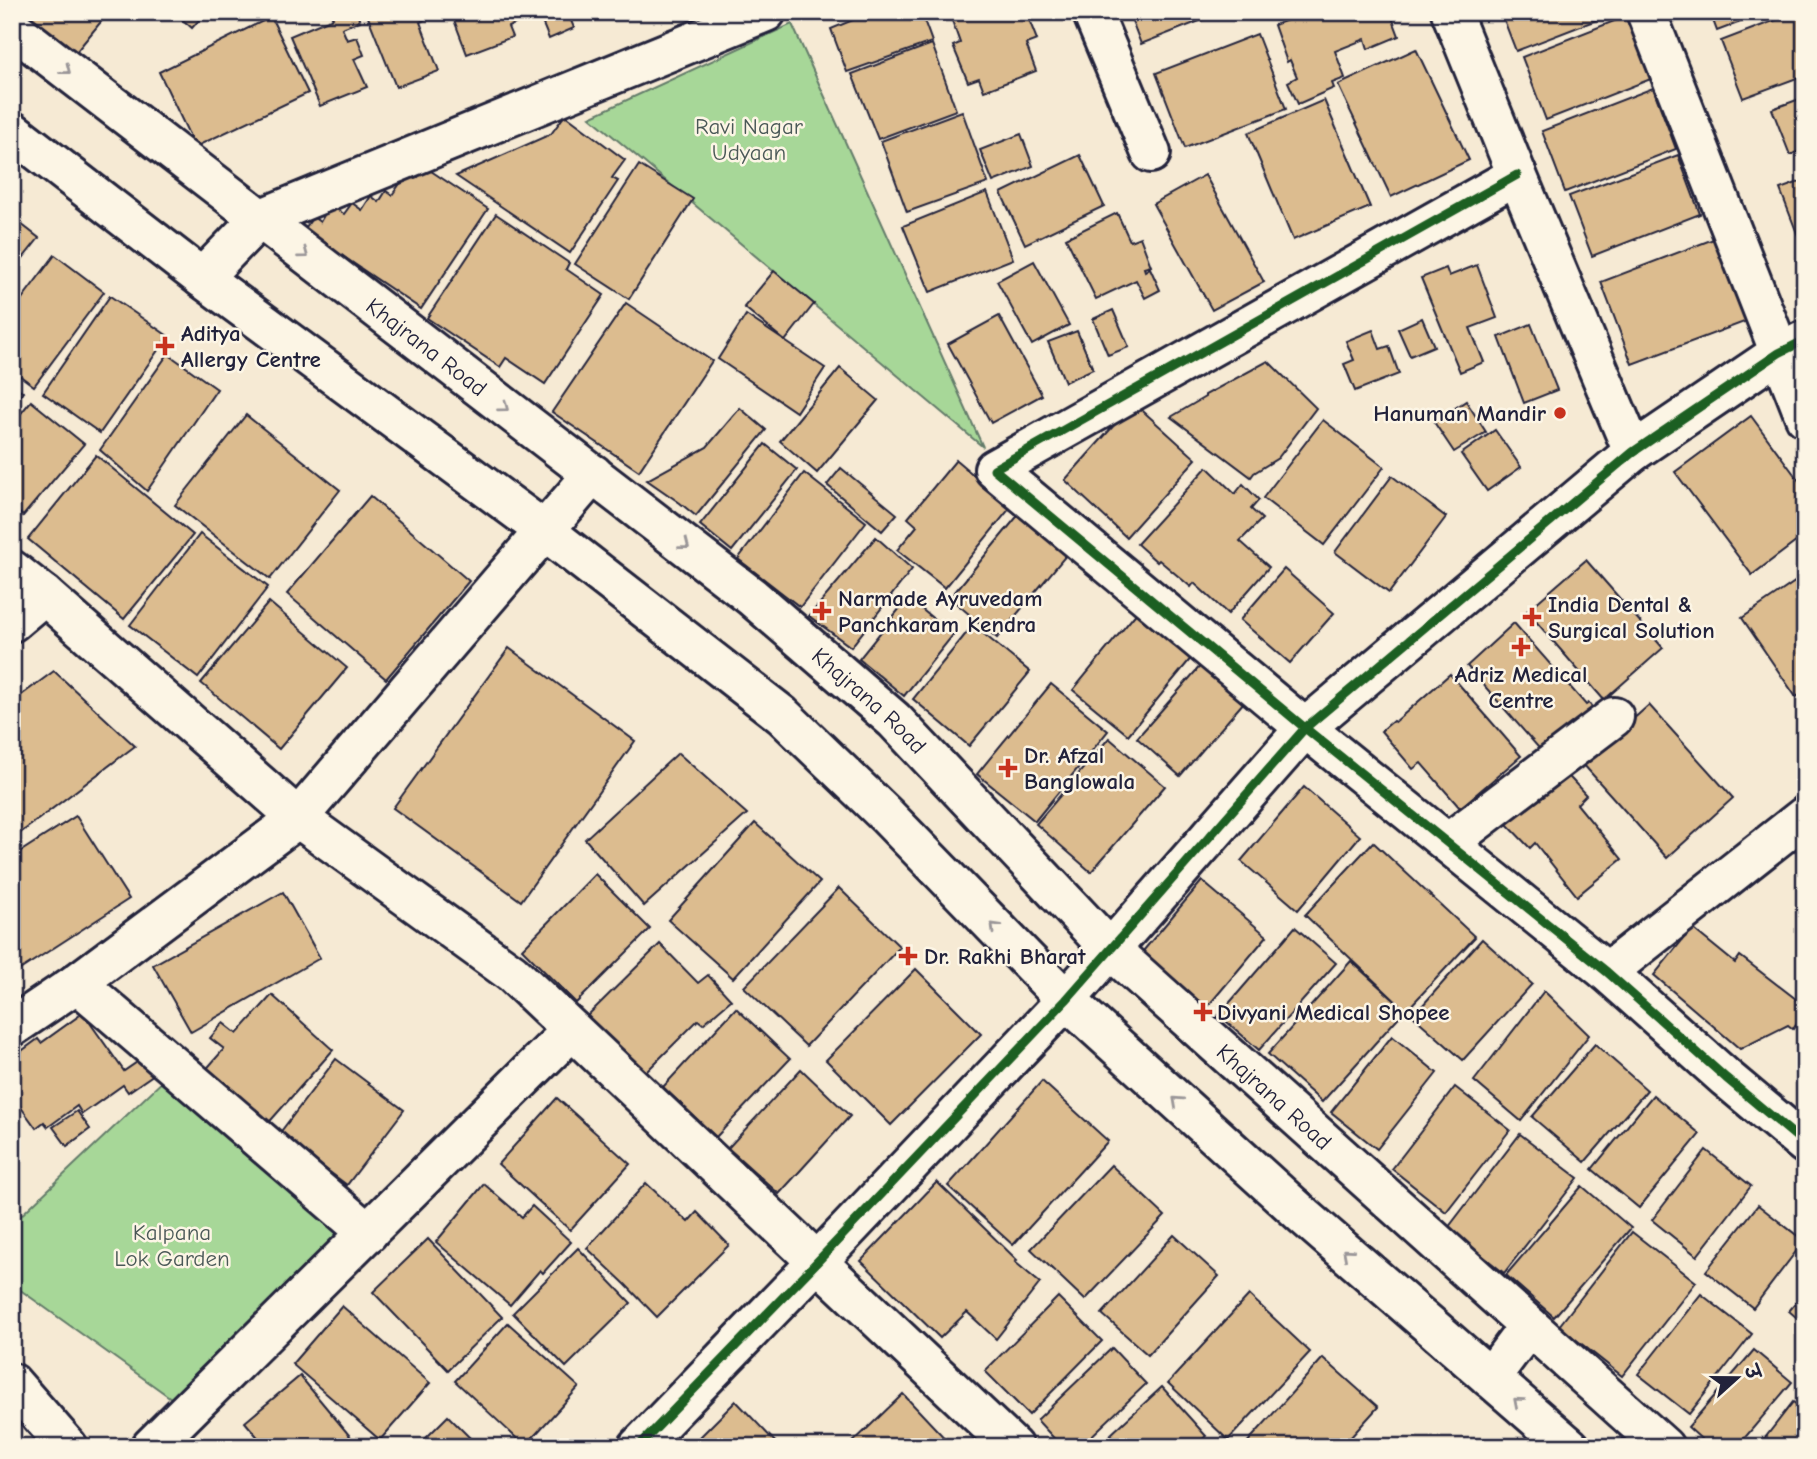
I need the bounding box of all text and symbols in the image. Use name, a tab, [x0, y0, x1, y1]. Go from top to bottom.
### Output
one-way arrow	[59, 61, 71, 74]
park label: Ravi Nagar Udyaan	[695, 113, 804, 166]
one-way arrow	[297, 245, 309, 258]
street label: Khajrana Road	[361, 292, 492, 402]
place label: Aditya Allergy Centre	[181, 320, 321, 373]
marker: Aditya Allergy Centre	[155, 336, 175, 356]
one-way arrow	[497, 398, 509, 411]
place label: Hanuman Mandir	[1373, 400, 1547, 427]
marker: Hanuman Mandir	[1552, 405, 1568, 421]
one-way arrow	[678, 536, 690, 549]
place label: Narmade Ayruvedam Panchkaram Kendra	[838, 585, 1043, 638]
place label: India Dental & Surgical Solution	[1548, 591, 1715, 644]
marker: Narmade Ayruvedam Panchkaram Kendra	[812, 601, 832, 621]
marker: India Dental & Surgical Solution	[1522, 607, 1542, 627]
marker: Adriz Medical Centre	[1511, 637, 1531, 657]
street label: Khajrana Road	[806, 642, 932, 760]
place label: Adriz Medical Centre	[1455, 661, 1587, 714]
place label: Dr. Afzal Banglowala	[1024, 742, 1135, 795]
marker: Dr. Afzal Banglowala	[998, 758, 1018, 778]
one-way arrow	[991, 922, 1004, 935]
place label: Dr. Rakhi Bharat	[924, 943, 1086, 970]
marker: Dr. Rakhi Bharat	[898, 946, 918, 966]
place label: Divyani Medical Shopee	[1217, 999, 1449, 1026]
marker: Divyani Medical Shopee	[1195, 1004, 1211, 1020]
street label: Khajrana Road	[1211, 1038, 1337, 1156]
one-way arrow	[1172, 1097, 1185, 1109]
park label: Kalpana Lok Garden	[114, 1219, 230, 1272]
one-way arrow	[1342, 1249, 1355, 1261]
north arrow	[1702, 1344, 1772, 1414]
text: उ	[1739, 1361, 1765, 1384]
one-way arrow	[1514, 1398, 1527, 1410]

